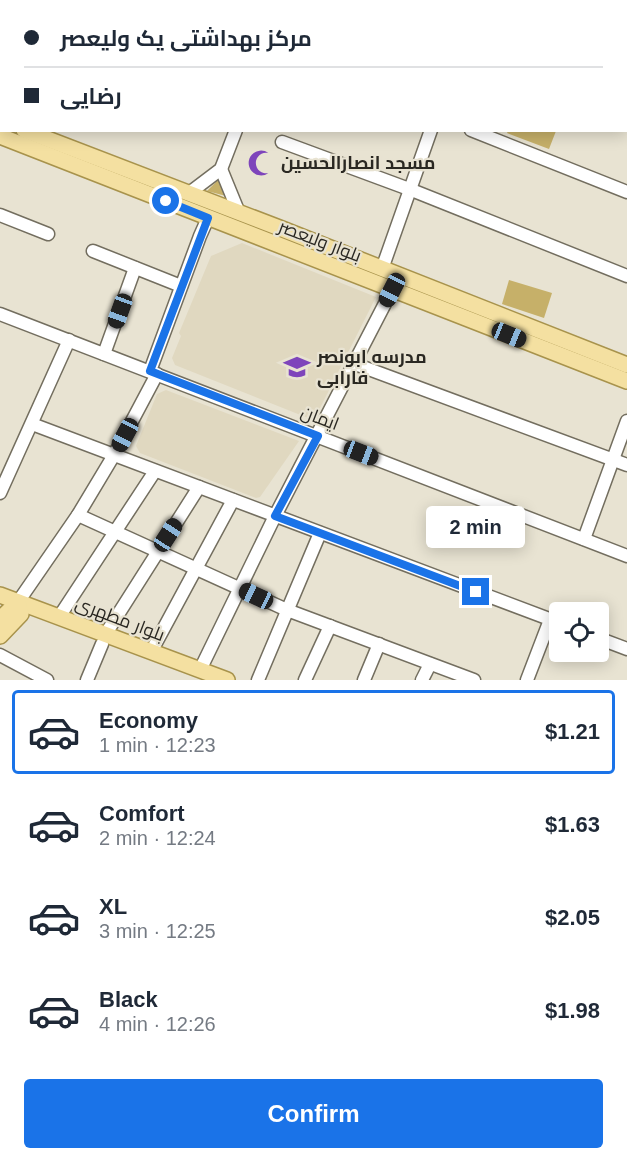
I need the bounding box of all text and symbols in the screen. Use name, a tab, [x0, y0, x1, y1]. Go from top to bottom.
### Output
text: مرکز بهداشتی یک ولیعصر	[60, 26, 312, 51]
text: رضایی	[60, 84, 122, 109]
mosque icon: مسجد انصارالحسین	[246, 148, 276, 178]
place label: مسجد انصارالحسین	[281, 153, 435, 174]
route start	[152, 187, 179, 214]
street label: بلوار ولیعصر	[275, 216, 364, 267]
car	[376, 270, 408, 310]
car	[105, 291, 135, 331]
car	[489, 320, 529, 350]
place label: مدرسه ابونصر فارابی	[316, 347, 427, 389]
school or university icon: مدرسه ابونصر فارابی	[282, 352, 312, 382]
street label: ایمان	[298, 402, 342, 435]
car	[109, 415, 141, 455]
car	[341, 438, 381, 468]
callout: 2 min	[426, 505, 526, 547]
car	[151, 515, 185, 555]
text: 2 min	[449, 516, 502, 538]
route end	[462, 578, 489, 605]
car	[236, 580, 276, 612]
street label: بلوار مطهری	[72, 593, 167, 646]
map controls	[549, 602, 609, 662]
button: locate	[549, 602, 609, 662]
icon: car	[27, 705, 81, 759]
text: Economy	[99, 708, 198, 733]
text: $1.21	[545, 719, 600, 744]
text: 1 min · 12:23	[99, 734, 216, 756]
icon: car	[27, 798, 81, 852]
text: Comfort	[99, 801, 185, 826]
text: $1.63	[545, 812, 600, 837]
text: 2 min · 12:24	[99, 827, 216, 849]
icon: car	[27, 891, 81, 945]
text: XL	[99, 894, 127, 919]
text: $2.05	[545, 905, 600, 930]
text: 3 min · 12:25	[99, 920, 216, 942]
icon: car	[27, 984, 81, 1038]
text: Black	[99, 987, 158, 1012]
text: $1.98	[545, 998, 600, 1023]
text: 4 min · 12:26	[99, 1013, 216, 1035]
button: Confirm	[24, 1079, 603, 1148]

